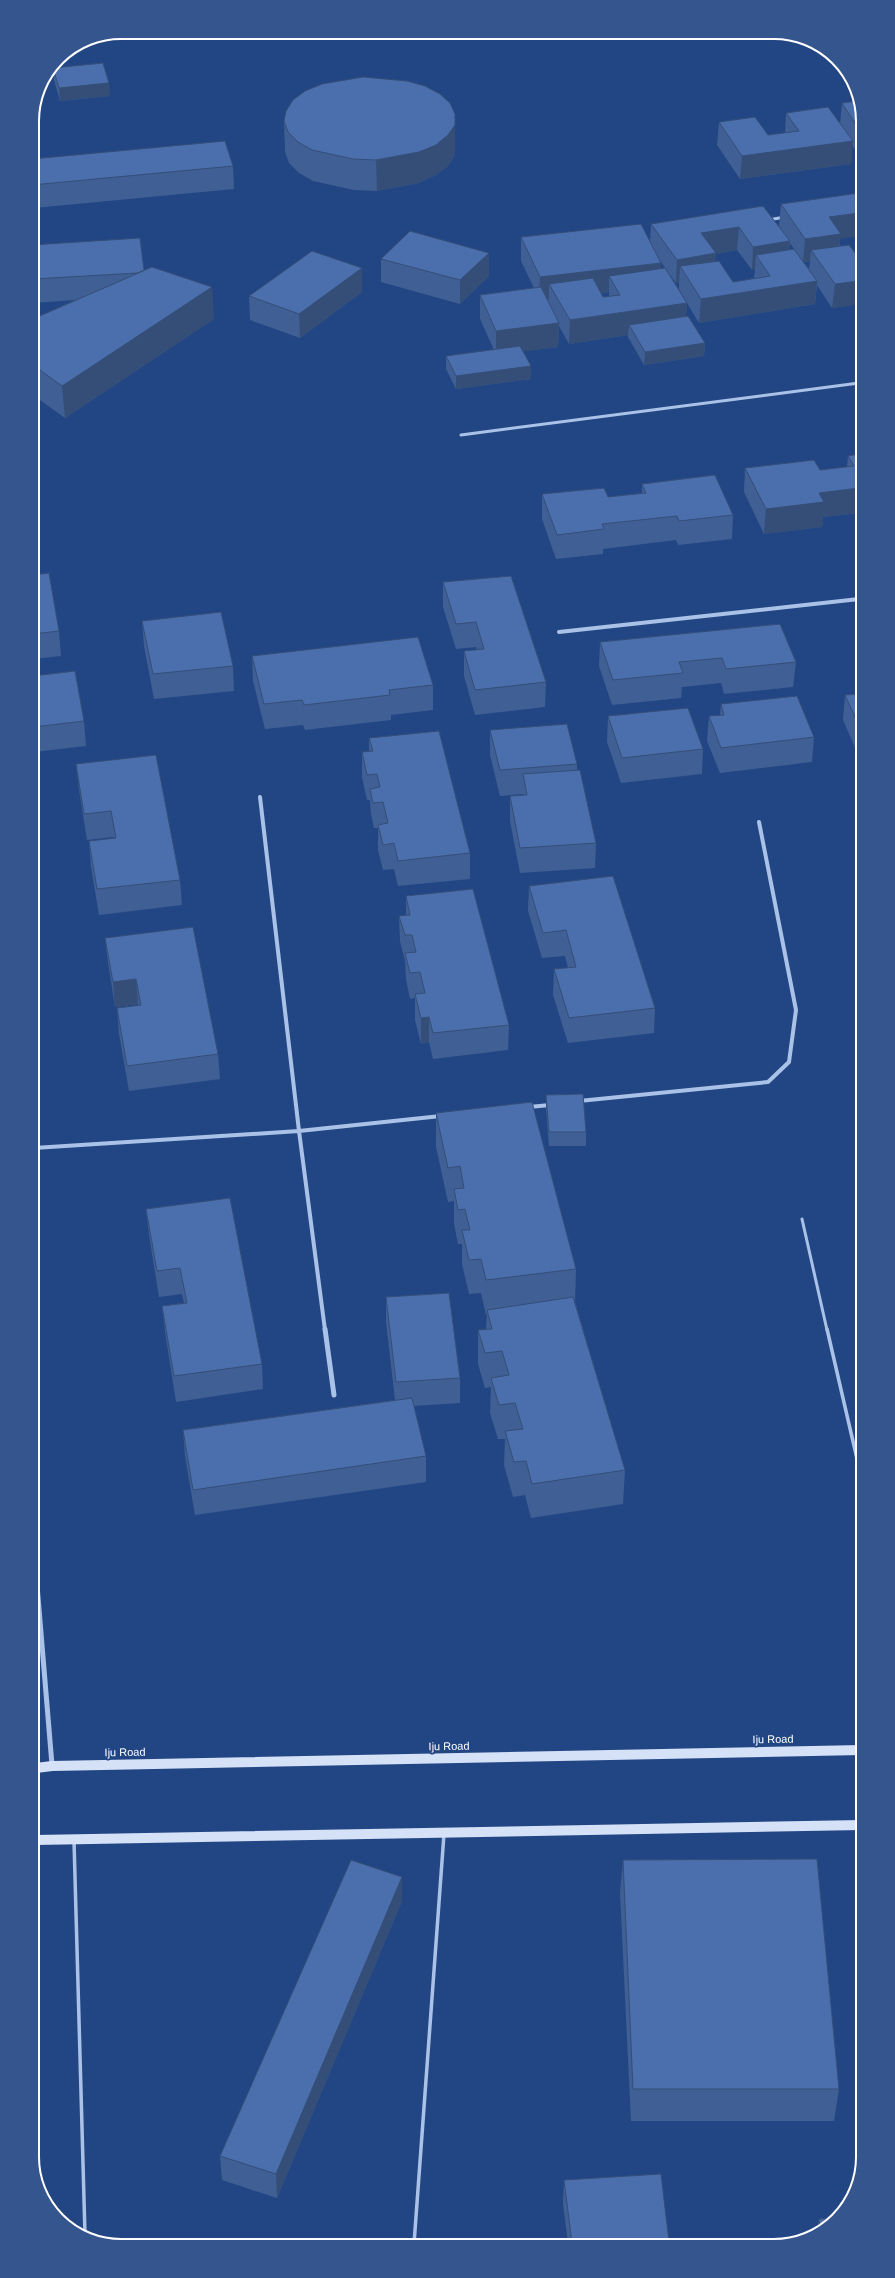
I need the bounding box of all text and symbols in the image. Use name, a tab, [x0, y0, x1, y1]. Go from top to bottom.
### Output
street label: Iju Road	[752, 1733, 794, 1745]
street label: Iju Road	[428, 1740, 470, 1752]
street label: Iju Road	[104, 1746, 146, 1758]

